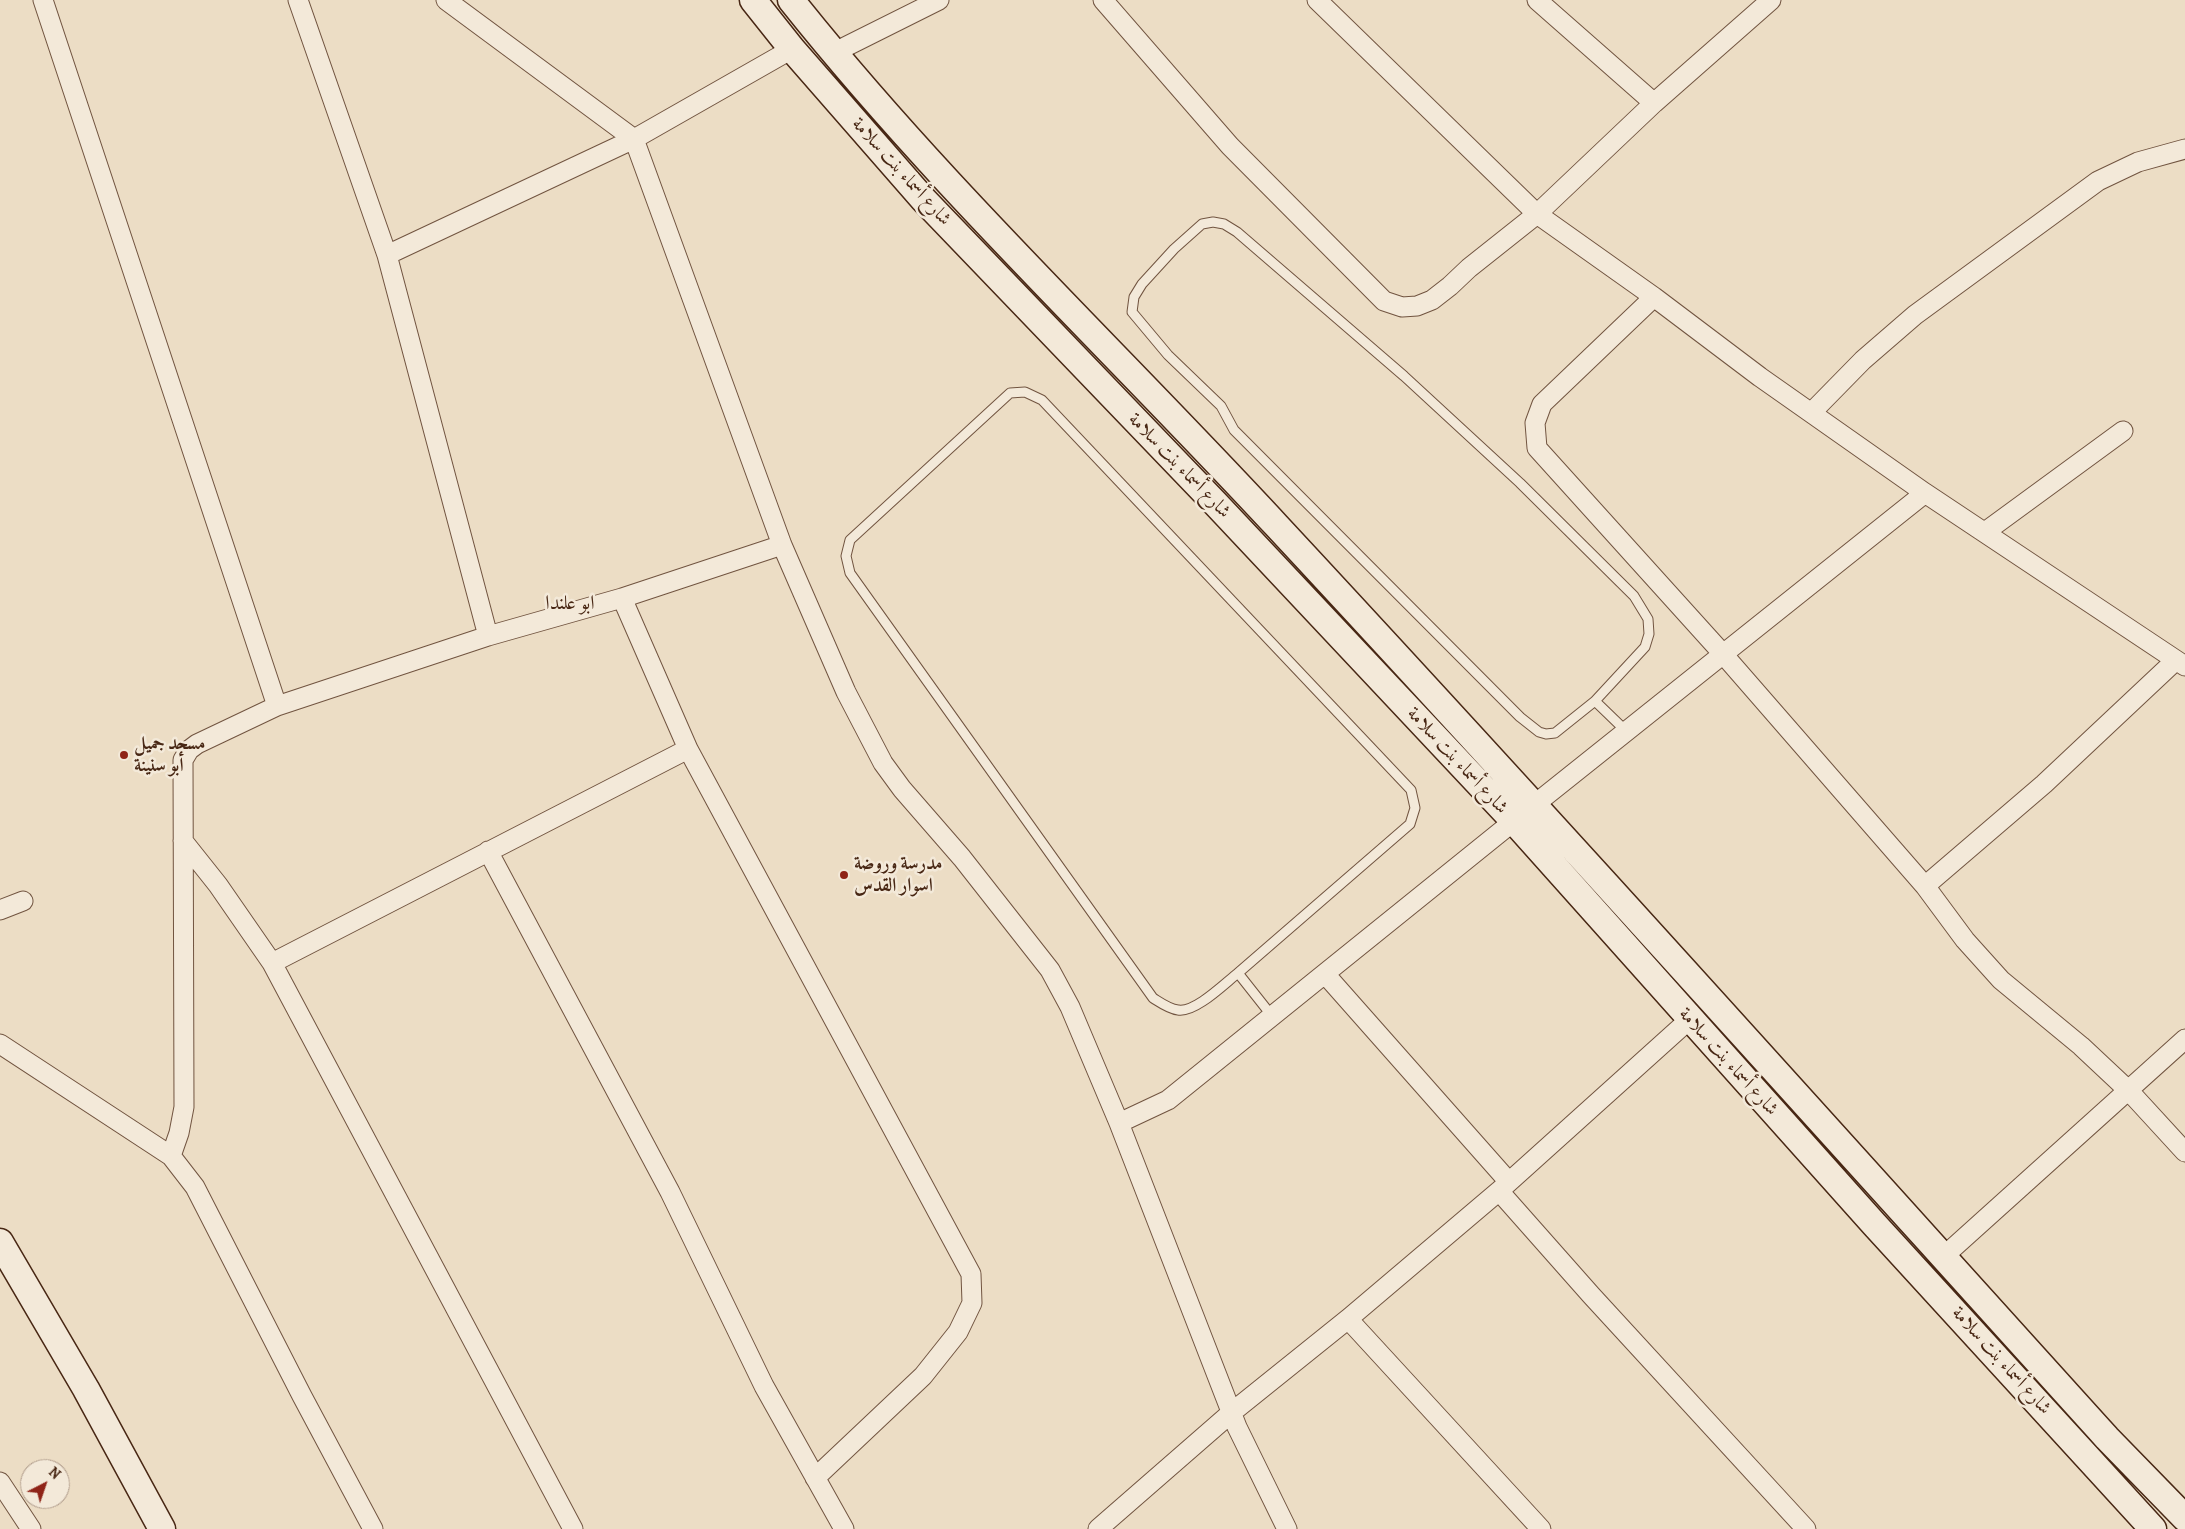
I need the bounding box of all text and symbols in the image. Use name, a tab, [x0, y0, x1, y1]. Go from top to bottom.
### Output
street label: شارع أسماء بنت سلامة	[846, 113, 956, 231]
street label: شارع أسماء بنت سلامة	[1123, 408, 1235, 524]
district label: ابو علندا	[545, 592, 595, 616]
street label: شارع أسماء بنت سلامة	[1402, 703, 1512, 819]
place label: مسجد جميل أبو سنينة	[134, 733, 205, 777]
marker: مسجد جميل أبو سنينة	[118, 749, 130, 761]
place label: مدرسة وروضة اسوار القدس	[854, 853, 942, 897]
marker: مدرسة وروضة اسوار القدس	[838, 869, 850, 881]
street label: شارع أسماء بنت سلامة	[1673, 1003, 1783, 1121]
street label: شارع أسماء بنت سلامة	[1946, 1302, 2056, 1420]
north arrow	[20, 1459, 70, 1509]
text: N	[44, 1463, 65, 1484]

